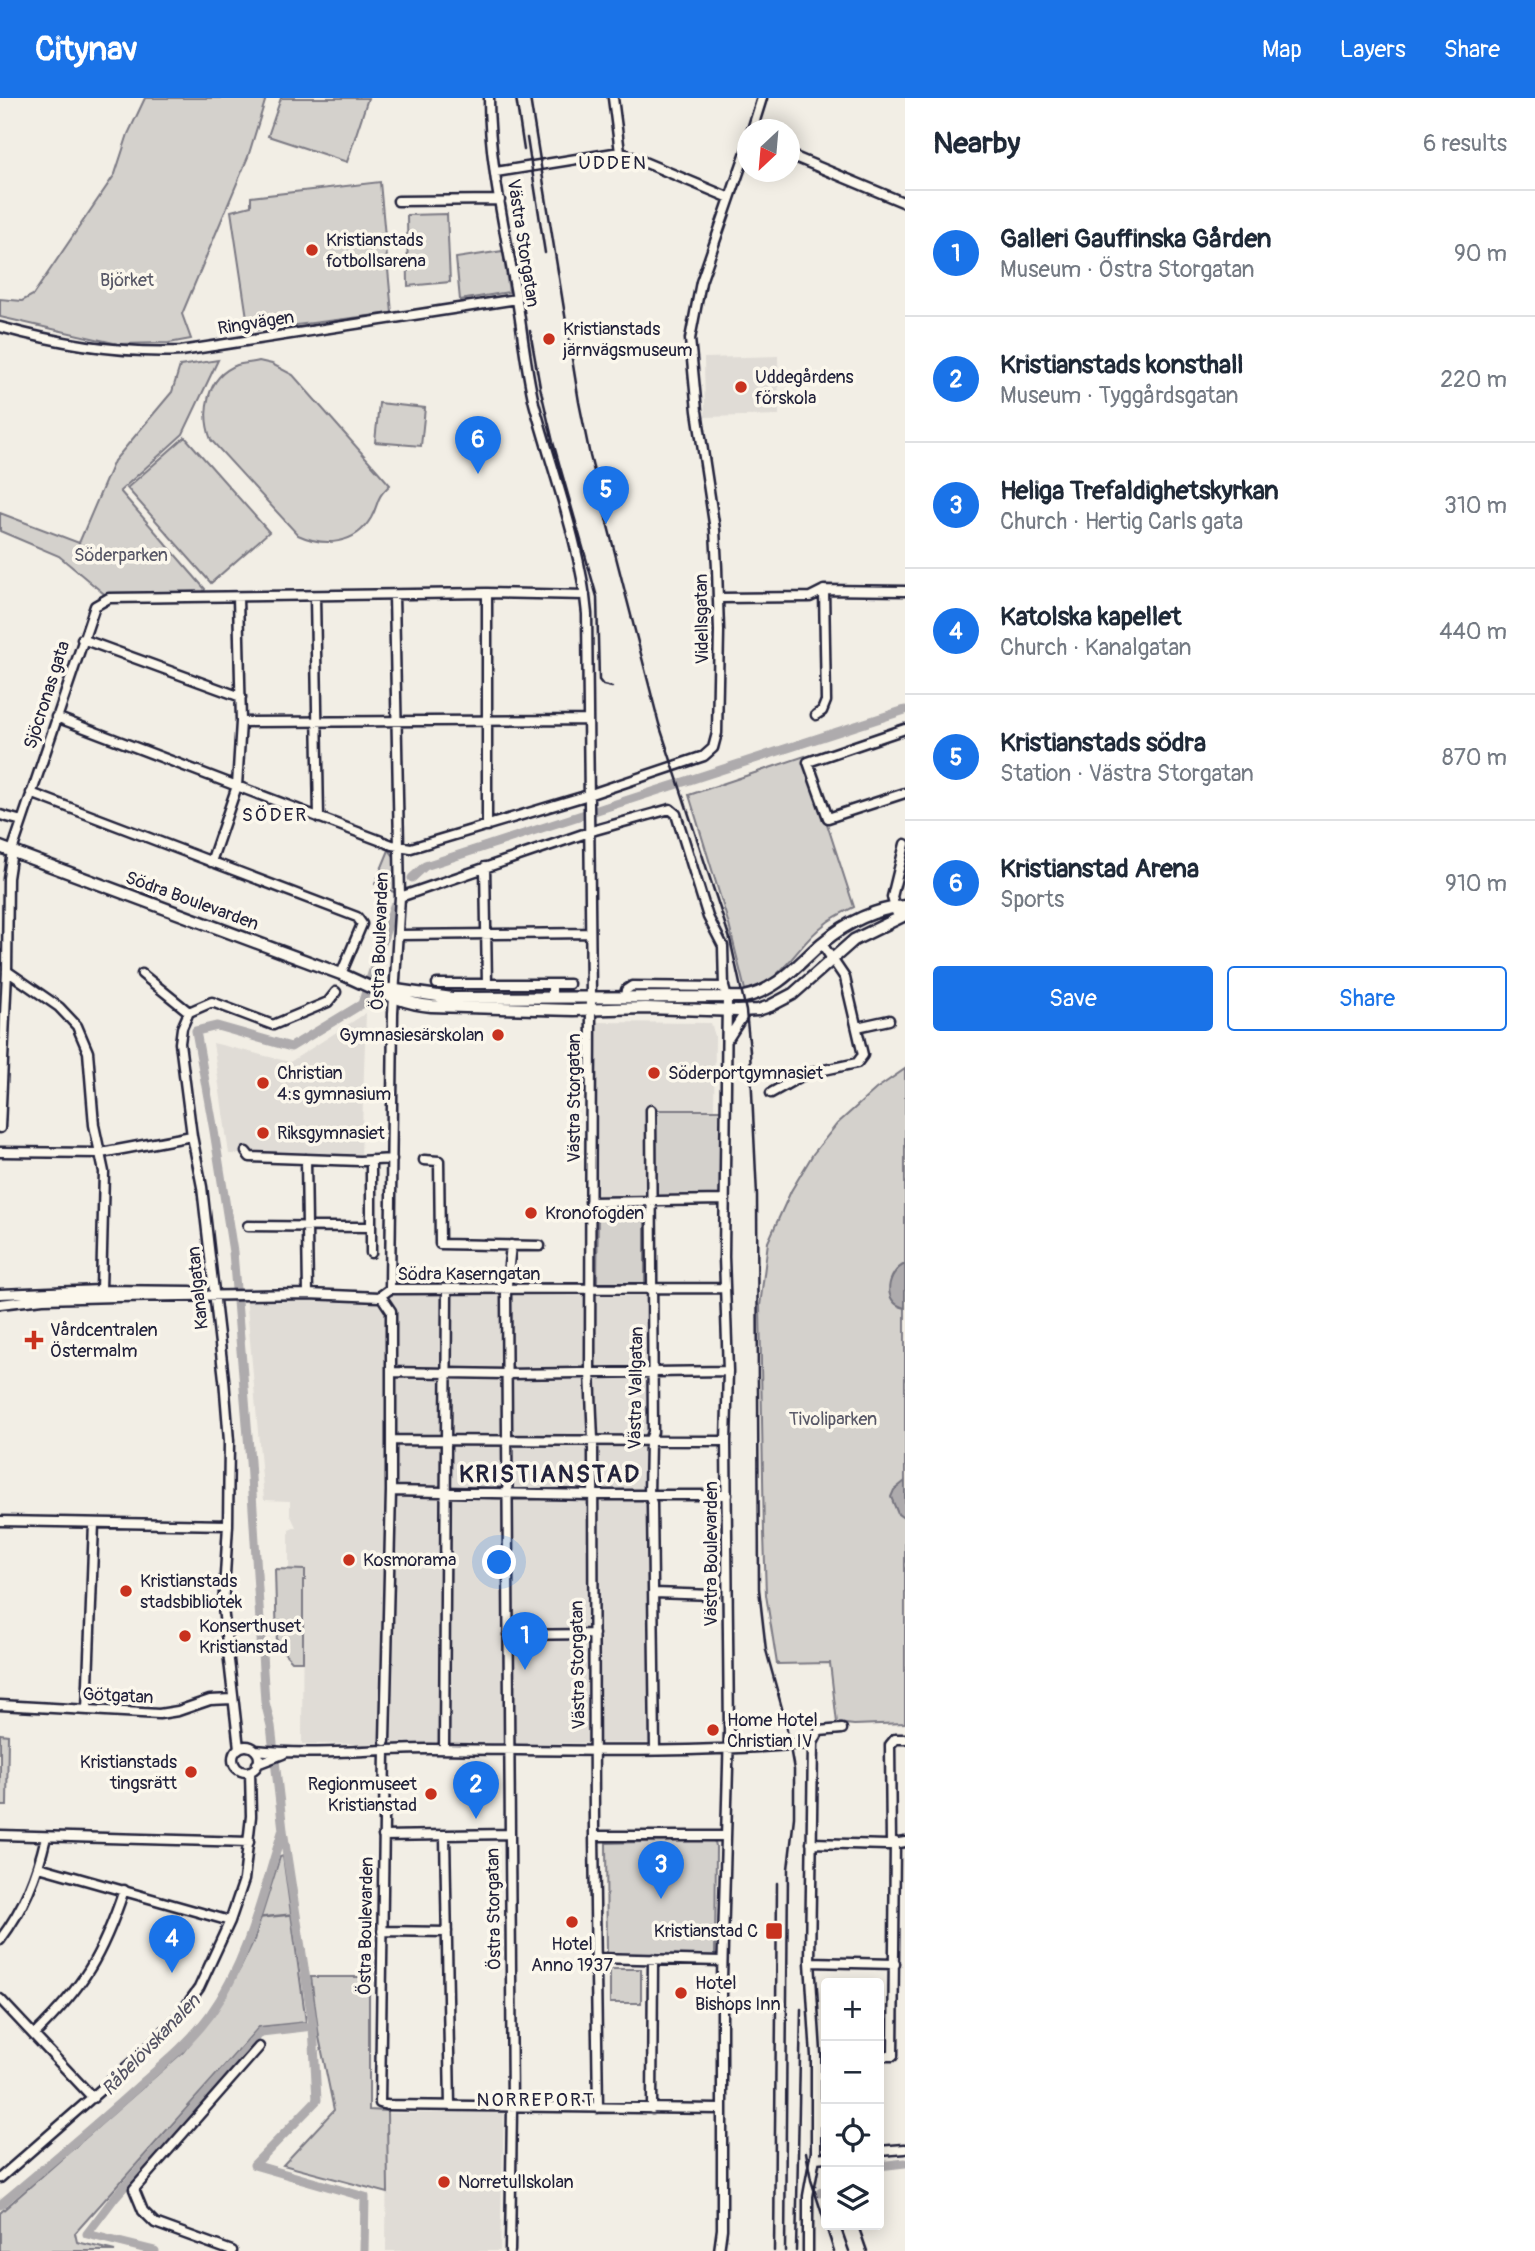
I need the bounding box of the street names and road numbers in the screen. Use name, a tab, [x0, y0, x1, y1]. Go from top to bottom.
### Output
street label: Västra Storgatan	[502, 177, 544, 309]
street label: Ringvägen	[216, 306, 296, 340]
street label: Videllsgatan	[690, 573, 714, 665]
street label: Sjöcronas gata	[19, 638, 75, 752]
street label: Södra Boulevarden	[122, 866, 262, 936]
street label: Östra Boulevarden	[366, 871, 394, 1011]
street label: Västra Storgatan	[563, 1033, 586, 1163]
street label: Kanalgatan	[182, 1245, 214, 1331]
street label: Södra Kaserngatan	[398, 1263, 540, 1286]
street label: Västra Vallgatan	[623, 1326, 649, 1450]
street label: Västra Boulevarden	[700, 1481, 723, 1627]
street label: Västra Storgatan	[565, 1600, 591, 1730]
street label: Götgatan	[82, 1683, 154, 1709]
street label: Östra Storgatan	[481, 1848, 507, 1970]
street label: Östra Boulevarden	[353, 1857, 379, 1995]

